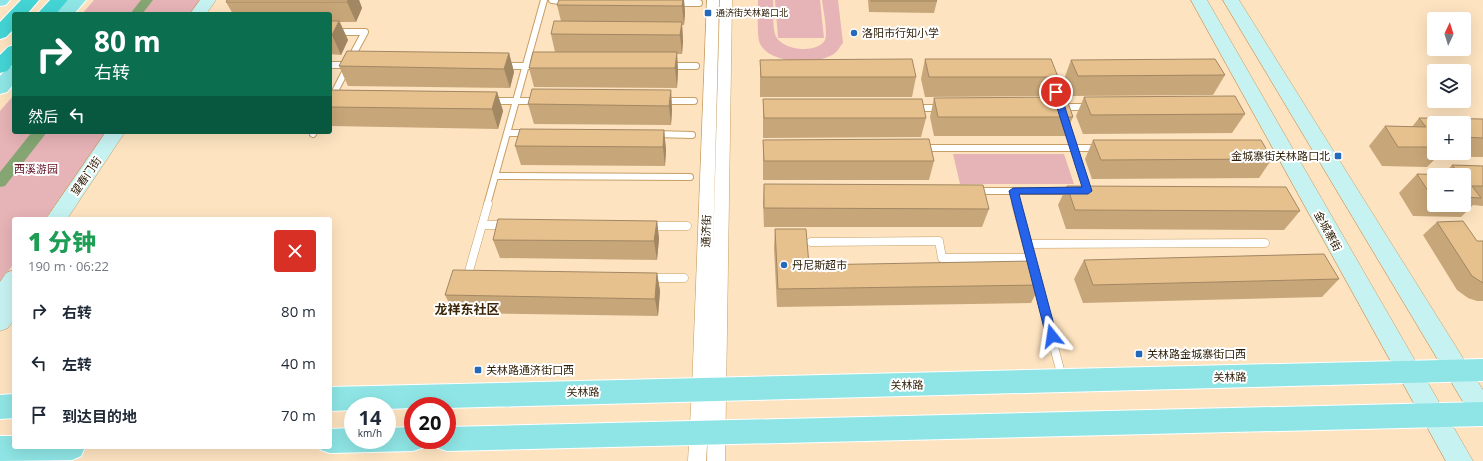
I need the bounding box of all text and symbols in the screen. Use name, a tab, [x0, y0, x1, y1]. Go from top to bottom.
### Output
place label: 通济街关林路口北	[716, 6, 788, 19]
marker: 通济街关林路口北	[703, 8, 713, 18]
north arrow	[1427, 12, 1471, 56]
map controls	[1427, 12, 1471, 212]
text: 80 m	[94, 22, 161, 60]
place label: 洛阳市行知小学	[862, 25, 939, 40]
icon: right	[28, 28, 80, 80]
marker: 洛阳市行知小学	[849, 28, 859, 38]
text: 右转	[94, 60, 130, 84]
button: layers	[1427, 64, 1471, 108]
pin	[1039, 75, 1073, 109]
icon: arrive	[1045, 81, 1067, 103]
icon: left	[66, 104, 88, 126]
text: 然后	[28, 106, 58, 126]
button: +	[1427, 116, 1471, 160]
place label: 金城寨街关林路口北	[1231, 148, 1330, 163]
marker: 金城寨街关林路口北	[1333, 151, 1343, 161]
street label: 望春门街	[67, 153, 104, 198]
park label: 西溪游园	[14, 161, 58, 176]
button: −	[1427, 168, 1471, 212]
street label: 金城寨街	[1311, 208, 1346, 254]
street label: 通济街	[697, 214, 714, 248]
text: 1 分钟	[28, 225, 96, 258]
button: close	[274, 230, 316, 272]
text: 190 m · 06:22	[28, 257, 109, 275]
place label: 丹尼斯超市	[792, 257, 847, 272]
marker: 丹尼斯超市	[779, 260, 789, 270]
icon: right	[28, 300, 50, 322]
district label: 龙祥东社区	[434, 300, 500, 318]
text: 80 m	[281, 301, 316, 321]
text: 右转	[62, 302, 92, 322]
position arrow	[1031, 315, 1073, 357]
place label: 关林路金城寨街口西	[1147, 346, 1246, 361]
marker: 关林路金城寨街口西	[1134, 349, 1144, 359]
icon: left	[28, 352, 50, 374]
text: 40 m	[281, 353, 316, 373]
text: 左转	[62, 354, 92, 374]
place label: 关林路通济街口西	[486, 362, 574, 377]
marker: 关林路通济街口西	[473, 365, 483, 375]
street label: 关林路	[1213, 369, 1247, 384]
street label: 关林路	[890, 377, 924, 392]
street label: 关林路	[566, 384, 600, 399]
speed limit sign: 20	[404, 397, 456, 449]
icon: arrive	[28, 404, 50, 426]
text: 14	[359, 404, 381, 431]
text: 70 m	[281, 405, 316, 425]
text: 到达目的地	[62, 406, 137, 426]
text: km/h	[358, 426, 382, 440]

